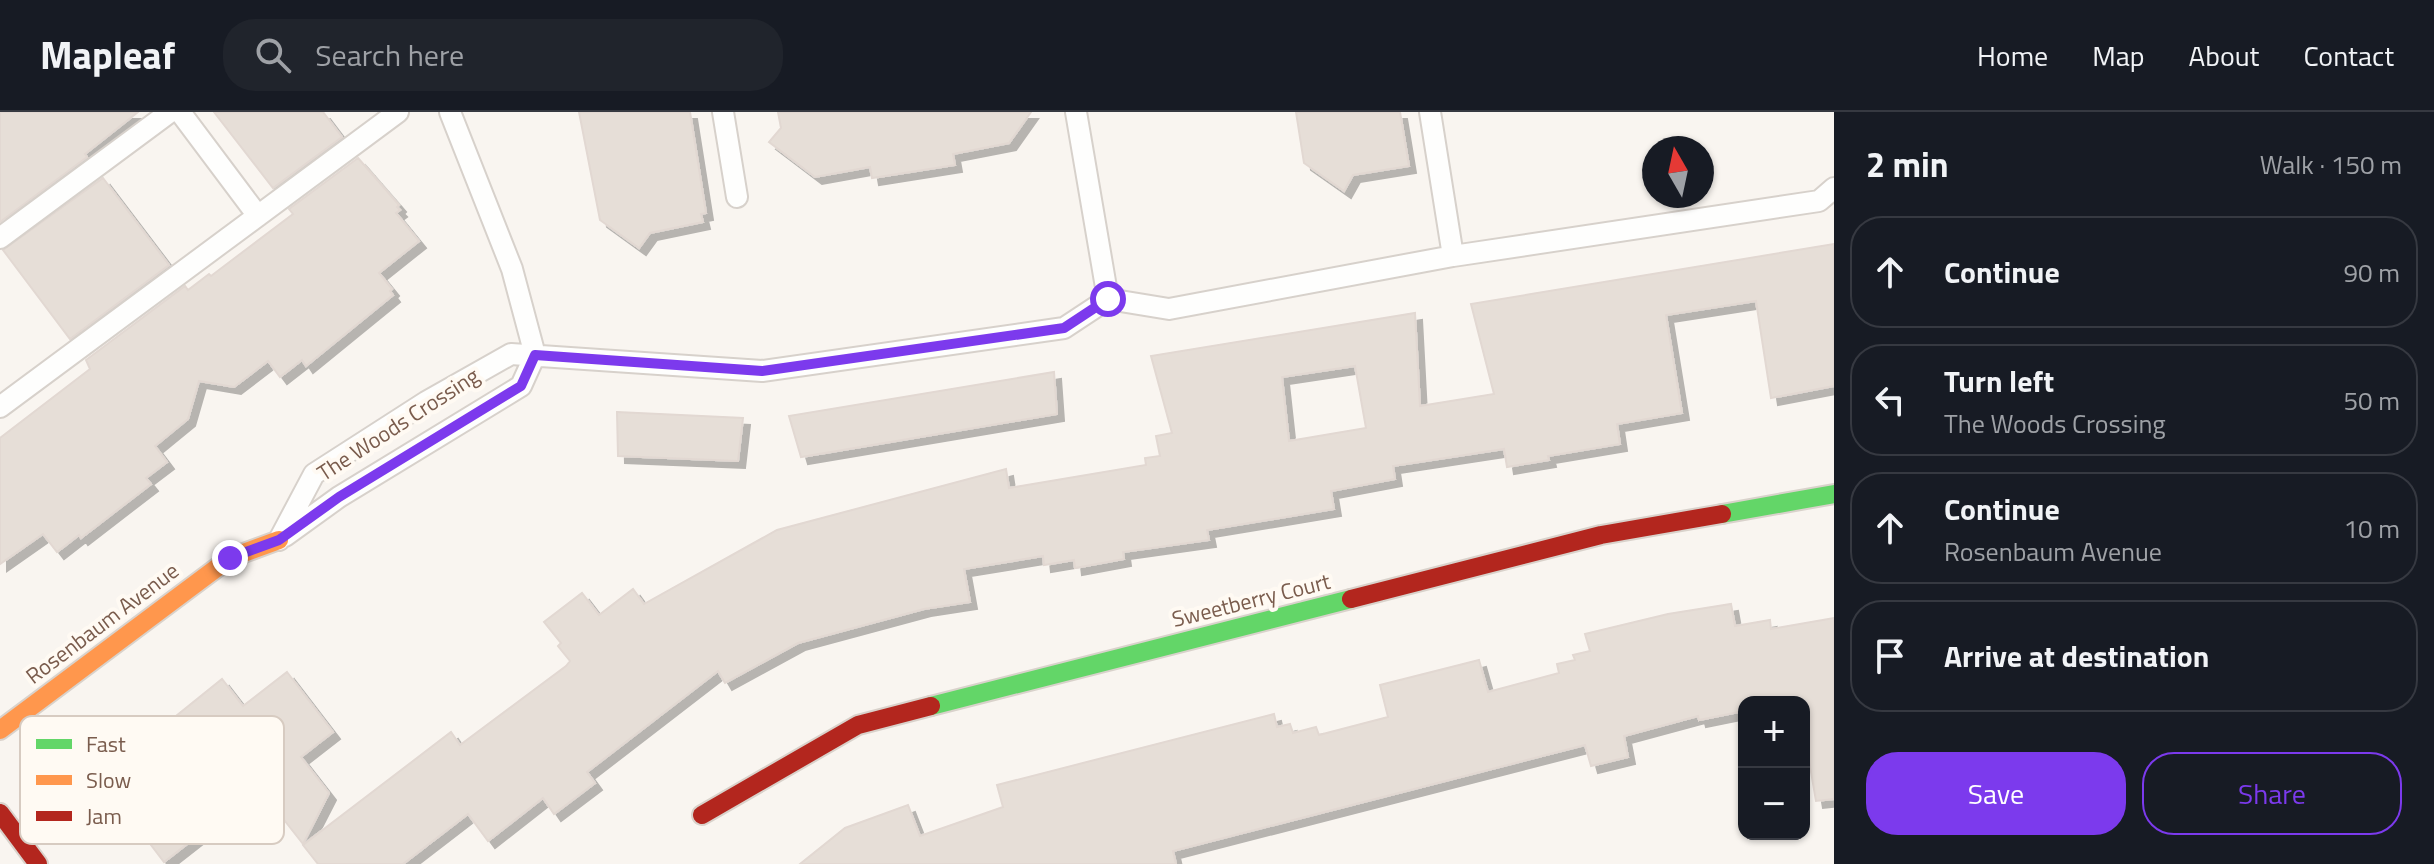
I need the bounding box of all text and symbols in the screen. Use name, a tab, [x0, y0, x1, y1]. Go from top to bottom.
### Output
search box	[223, 19, 783, 91]
text: Mapleaf	[40, 26, 175, 84]
text: Search here	[315, 32, 464, 78]
icon: search	[251, 33, 295, 77]
text: Home	[1977, 34, 2048, 77]
text: Map	[2092, 34, 2145, 77]
text: About	[2189, 34, 2259, 77]
text: Contact	[2303, 34, 2394, 77]
north arrow	[1642, 136, 1714, 208]
text: 2 min	[1866, 138, 1949, 190]
text: Walk · 150 m	[2260, 145, 2402, 184]
text: Continue	[1944, 249, 2060, 295]
icon: ahead	[1868, 250, 1912, 294]
text: 90 m	[2343, 253, 2400, 292]
route start	[1090, 281, 1126, 317]
text: Turn left	[1944, 358, 2054, 404]
street label: The Woods Crossing	[310, 359, 486, 489]
icon: left	[1868, 378, 1912, 422]
text: 50 m	[2343, 381, 2400, 420]
text: The Woods Crossing	[1944, 404, 2166, 443]
text: Continue	[1944, 486, 2060, 532]
icon: ahead	[1868, 506, 1912, 550]
text: 10 m	[2343, 509, 2400, 548]
text: Rosenbaum Avenue	[1944, 532, 2162, 571]
route end	[212, 540, 248, 576]
street label: Rosenbaum Avenue	[18, 554, 186, 692]
street label: Sweetberry Court	[1168, 564, 1334, 636]
text: Arrive at destination	[1944, 633, 2209, 679]
icon: arrive	[1868, 634, 1912, 678]
map controls	[1738, 696, 1810, 840]
button: +	[1738, 696, 1810, 768]
legend	[20, 716, 284, 844]
text: Fast	[86, 727, 126, 761]
button: Save	[1866, 752, 2126, 835]
button: Share	[2142, 752, 2402, 835]
text: Slow	[86, 763, 132, 797]
button: −	[1738, 768, 1810, 840]
text: Jam	[86, 799, 122, 833]

